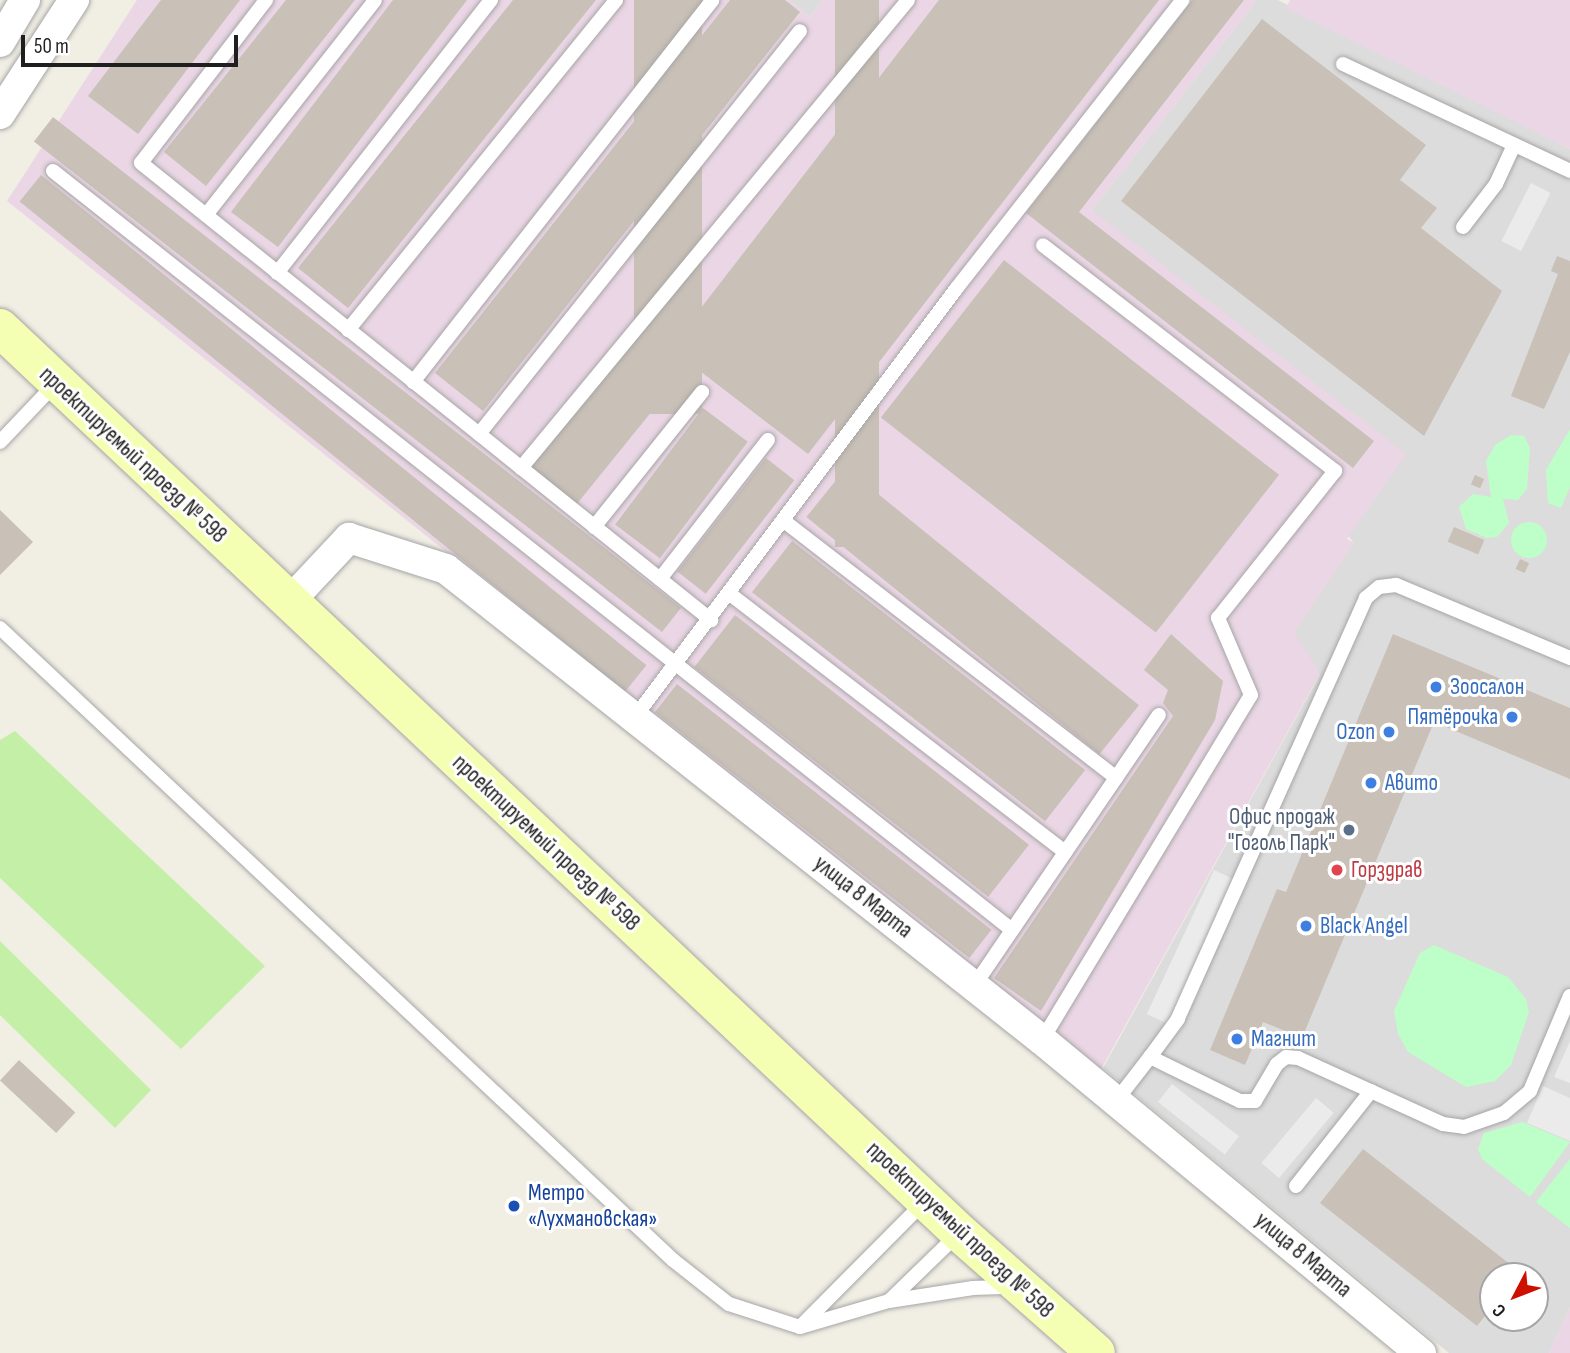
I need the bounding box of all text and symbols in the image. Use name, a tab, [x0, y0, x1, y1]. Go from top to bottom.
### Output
scale bar	[24, 21, 242, 65]
text: 50 m	[34, 34, 69, 59]
street label: проектируемый проезд № 598	[34, 361, 232, 549]
place label: Зоосалон	[1450, 673, 1524, 701]
marker: Зоосалон	[1428, 679, 1444, 695]
place label: Пятёрочка	[1408, 703, 1498, 731]
marker: Пятёрочка	[1504, 709, 1520, 725]
place label: Ozon	[1336, 718, 1375, 746]
marker: Ozon	[1381, 724, 1397, 740]
street label: проектируемый проезд № 598	[447, 749, 645, 937]
place label: Авито	[1385, 769, 1438, 797]
marker: Авито	[1363, 775, 1379, 791]
place label: Офис продаж "Гоголь Парк"	[1228, 803, 1335, 857]
marker: Офис продаж "Гоголь Парк"	[1341, 822, 1357, 838]
street label: улица 8 Марта	[808, 850, 918, 944]
place label: Горздрав	[1351, 856, 1423, 884]
marker: Горздрав	[1329, 862, 1345, 878]
place label: Black Angel	[1320, 912, 1408, 940]
marker: Black Angel	[1298, 918, 1314, 934]
place label: Магнит	[1251, 1025, 1316, 1053]
marker: Магнит	[1229, 1031, 1245, 1047]
street label: проектируемый проезд № 598	[861, 1136, 1059, 1324]
place label: Метро «Лухмановская»	[528, 1179, 657, 1233]
marker: Метро «Лухмановская»	[506, 1198, 522, 1214]
street label: улица 8 Марта	[1249, 1207, 1357, 1303]
north arrow	[1479, 1262, 1549, 1332]
text: С	[1488, 1299, 1511, 1321]

